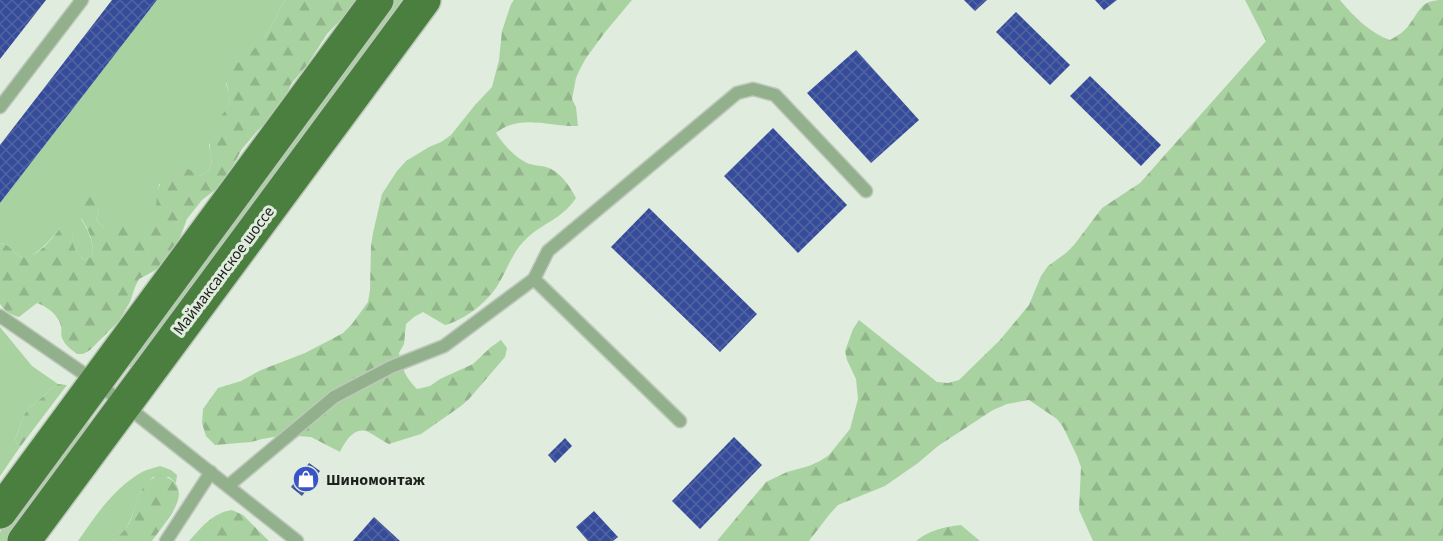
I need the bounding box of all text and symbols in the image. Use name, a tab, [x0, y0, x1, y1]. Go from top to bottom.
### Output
street label: Маймаксанское шоссе	[168, 202, 280, 340]
shop icon: Шиномонтаж	[291, 464, 321, 494]
place label: Шиномонтаж	[326, 469, 426, 491]

